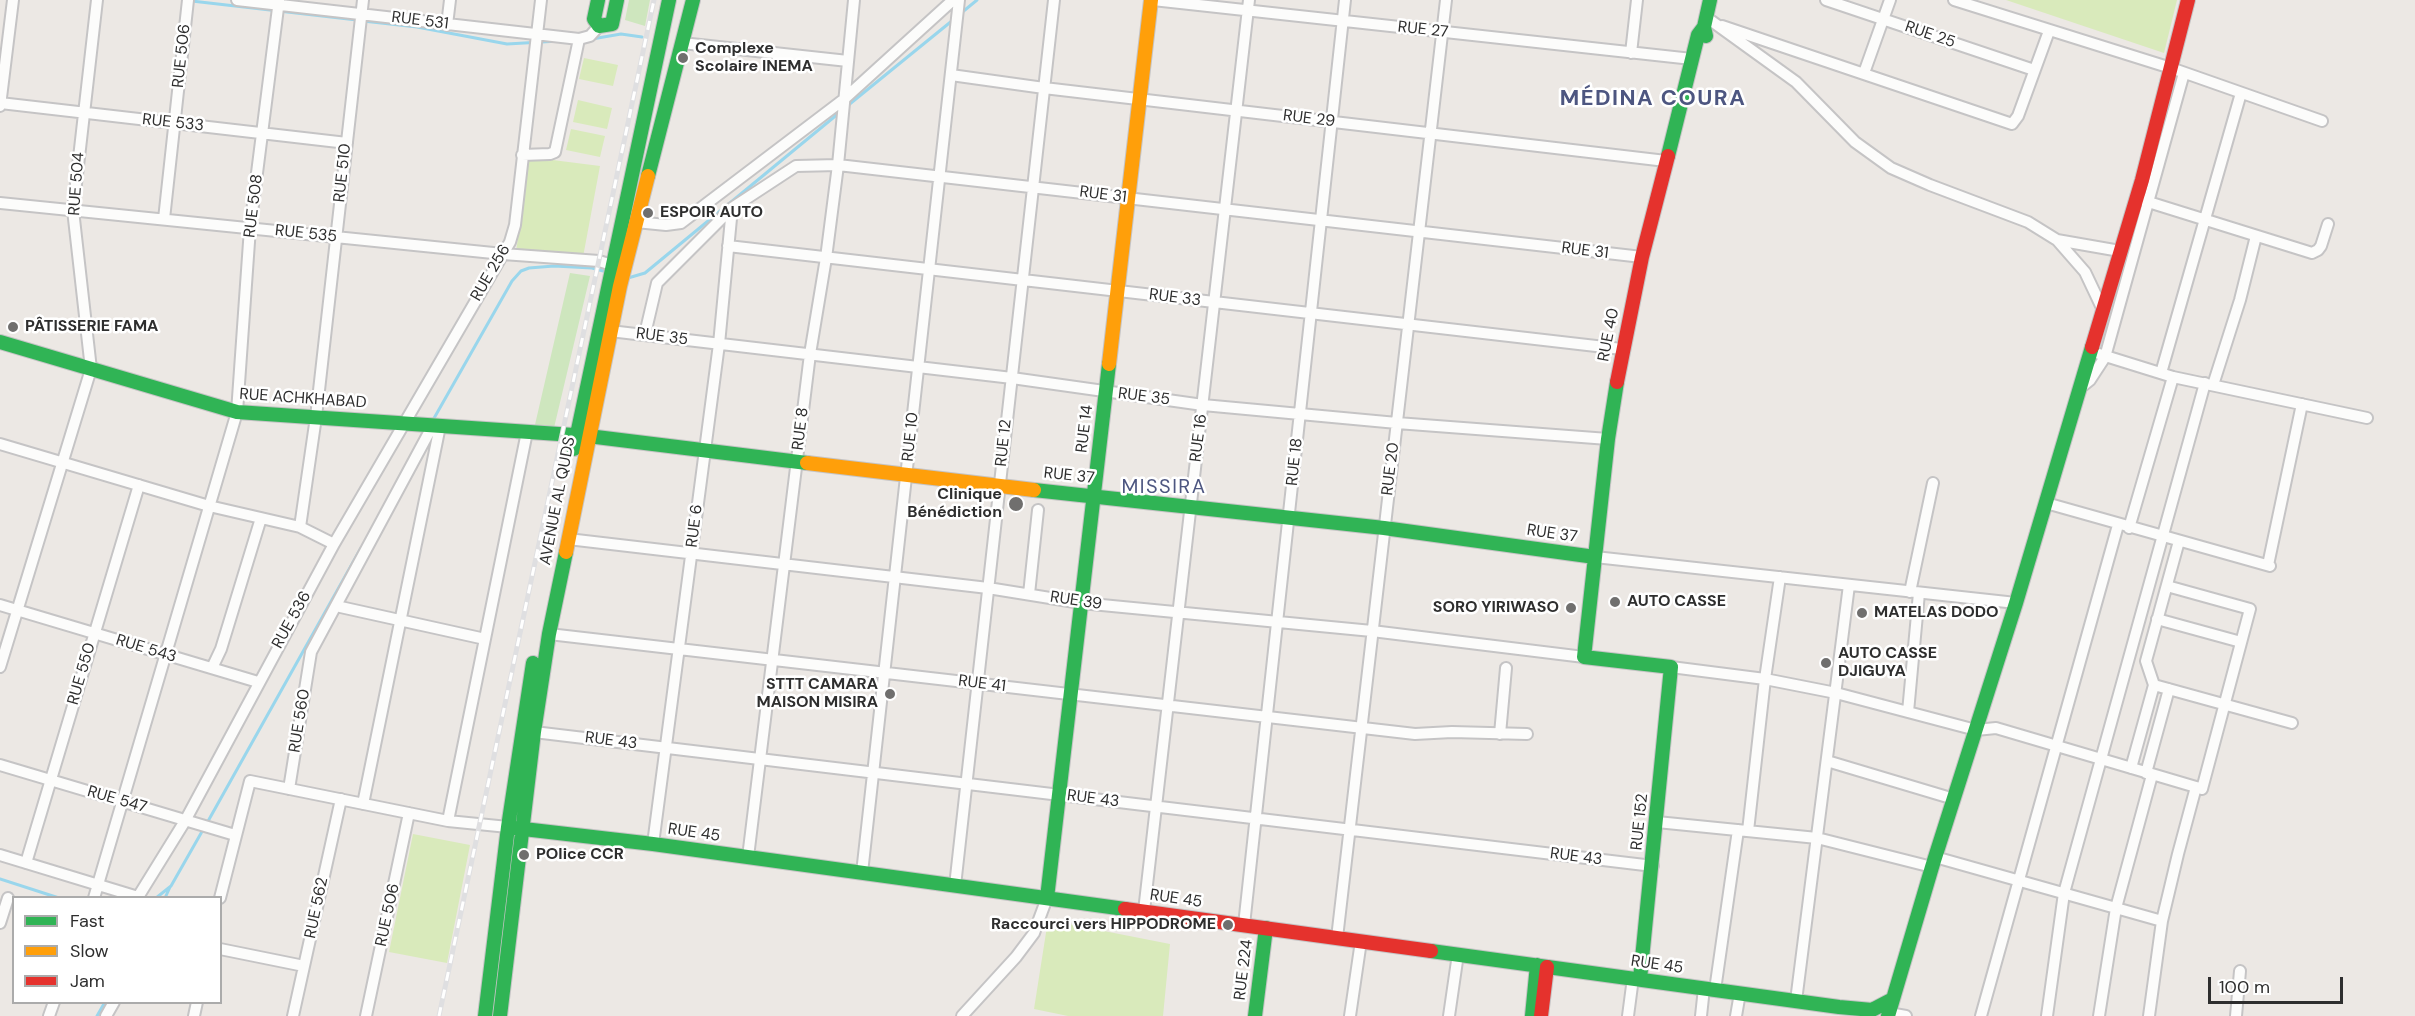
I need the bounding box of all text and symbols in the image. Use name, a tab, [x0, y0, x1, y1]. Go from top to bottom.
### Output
street label: RUE 531	[390, 8, 450, 34]
street label: RUE 25	[1902, 17, 1958, 53]
street label: RUE 27	[1397, 18, 1449, 42]
street label: RUE 506	[169, 23, 195, 89]
place label: Complexe Scolaire INEMA	[695, 39, 813, 77]
marker: Complexe Scolaire INEMA	[676, 51, 690, 65]
district label: MÉDINA COURA	[1560, 86, 1746, 112]
street label: RUE 29	[1282, 106, 1336, 132]
street label: RUE 533	[141, 110, 205, 136]
street label: RUE 510	[330, 143, 356, 203]
street label: RUE 504	[65, 152, 89, 216]
street label: RUE 508	[241, 173, 267, 239]
street label: RUE 31	[1078, 183, 1128, 207]
place label: ESPOIR AUTO	[660, 203, 763, 223]
marker: ESPOIR AUTO	[641, 206, 655, 220]
street label: RUE 535	[274, 221, 338, 247]
street label: RUE 31	[1560, 239, 1610, 263]
street label: RUE 256	[467, 241, 515, 305]
street label: RUE 33	[1148, 285, 1202, 311]
street label: RUE 40	[1594, 307, 1624, 363]
place label: PÂTISSERIE FAMA	[25, 317, 158, 337]
marker: PÂTISSERIE FAMA	[6, 320, 20, 334]
street label: RUE 35	[635, 324, 689, 350]
street label: RUE 35	[1117, 384, 1171, 410]
street label: RUE ACHKHABAD	[239, 385, 367, 413]
street label: RUE 14	[1073, 404, 1097, 454]
street label: RUE 8	[789, 406, 813, 452]
street label: RUE 10	[899, 412, 923, 462]
street label: RUE 16	[1187, 413, 1211, 463]
street label: RUE 12	[992, 418, 1016, 468]
street label: AVENUE AL QUDS	[536, 435, 580, 567]
street label: RUE 18	[1283, 437, 1307, 487]
street label: RUE 20	[1378, 441, 1404, 497]
street label: RUE 37	[1043, 464, 1095, 488]
district label: MISSIRA	[1121, 476, 1207, 500]
place label: Clinique Bénédiction	[907, 485, 1002, 523]
marker: Clinique Bénédiction	[1007, 495, 1025, 513]
street label: RUE 6	[683, 503, 707, 549]
street label: RUE 37	[1525, 521, 1579, 547]
street label: RUE 536	[268, 588, 316, 652]
street label: RUE 39	[1049, 588, 1103, 614]
place label: AUTO CASSE	[1627, 592, 1726, 612]
marker: AUTO CASSE	[1608, 595, 1622, 609]
place label: SORO YIRIWASO	[1433, 598, 1559, 618]
marker: SORO YIRIWASO	[1564, 601, 1578, 615]
place label: MATELAS DODO	[1874, 603, 1999, 623]
marker: MATELAS DODO	[1855, 606, 1869, 620]
street label: RUE 543	[113, 631, 179, 667]
street label: RUE 550	[64, 641, 100, 707]
place label: AUTO CASSE DJIGUYA	[1838, 644, 1937, 682]
marker: AUTO CASSE DJIGUYA	[1819, 656, 1833, 670]
street label: RUE 41	[957, 672, 1007, 696]
place label: STTT CAMARA MAISON MISIRA	[757, 675, 878, 713]
marker: STTT CAMARA MAISON MISIRA	[883, 687, 897, 701]
street label: RUE 560	[286, 688, 314, 754]
street label: RUE 43	[584, 728, 638, 754]
street label: RUE 547	[85, 782, 149, 818]
street label: RUE 43	[1066, 786, 1120, 812]
street label: RUE 152	[1627, 793, 1653, 851]
street label: RUE 45	[667, 820, 721, 846]
street label: RUE 43	[1549, 844, 1603, 870]
place label: POlice CCR	[536, 845, 624, 865]
marker: POlice CCR	[517, 848, 531, 862]
street label: RUE 562	[301, 876, 333, 940]
street label: RUE 506	[372, 882, 404, 948]
street label: RUE 45	[1149, 886, 1203, 912]
legend	[12, 896, 222, 1004]
text: Fast	[70, 909, 105, 933]
place label: Raccourci vers HIPPODROME	[991, 915, 1216, 935]
marker: Raccourci vers HIPPODROME	[1221, 918, 1235, 932]
street label: RUE 224	[1231, 938, 1257, 1002]
text: Slow	[70, 939, 109, 963]
street label: RUE 45	[1630, 952, 1684, 978]
scale bar	[2211, 965, 2346, 1003]
text: Jam	[70, 969, 105, 993]
text: 100 m	[2219, 975, 2270, 999]

